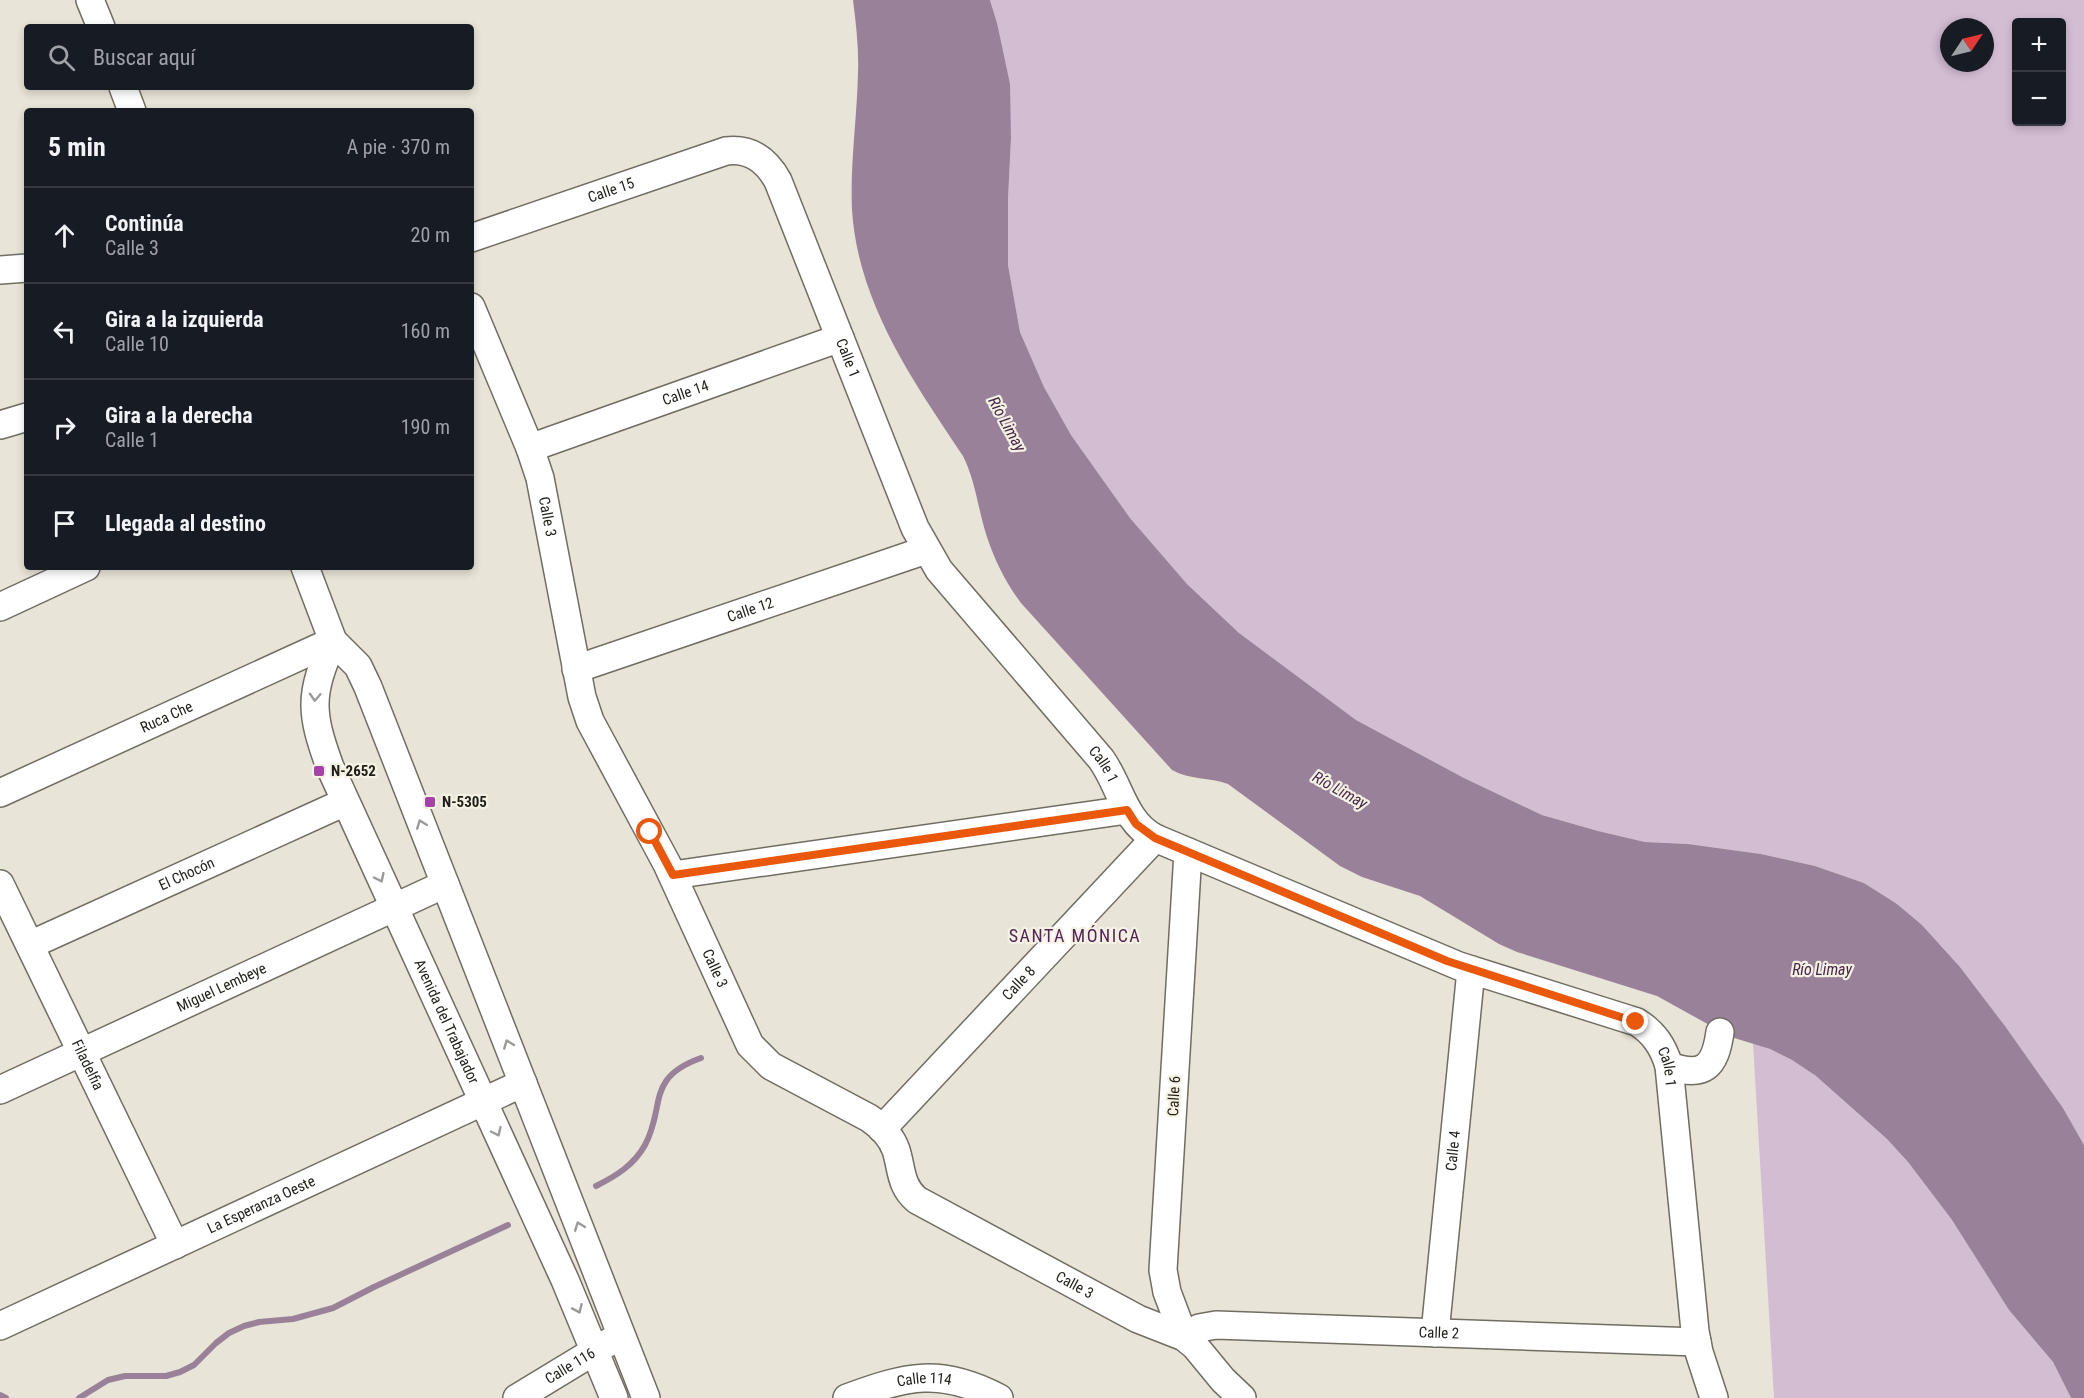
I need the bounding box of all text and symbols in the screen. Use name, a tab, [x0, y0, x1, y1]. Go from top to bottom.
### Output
north arrow	[1940, 18, 1994, 72]
map controls	[2012, 18, 2066, 126]
button: +	[2012, 18, 2066, 72]
search box	[24, 24, 474, 90]
icon: search	[45, 41, 78, 74]
text: Buscar aquí	[93, 45, 196, 70]
button: −	[2012, 72, 2066, 126]
text: 5 min	[48, 132, 106, 162]
text: A pie · 370 m	[347, 135, 450, 159]
street label: Calle 15	[585, 174, 637, 206]
text: Continúa	[105, 211, 184, 236]
icon: ahead	[48, 219, 81, 252]
text: 20 m	[411, 223, 450, 247]
text: Calle 3	[105, 236, 159, 260]
text: Gira a la izquierda	[105, 307, 264, 332]
icon: left	[48, 315, 81, 348]
text: 160 m	[401, 319, 450, 343]
text: Calle 10	[105, 332, 169, 356]
street label: Calle 1	[832, 336, 864, 380]
street label: Calle 14	[660, 376, 711, 409]
water label: Río Limay	[984, 393, 1030, 455]
text: Gira a la derecha	[105, 403, 253, 428]
icon: right	[48, 411, 81, 444]
text: 190 m	[401, 415, 450, 439]
text: Calle 1	[105, 428, 159, 452]
street label: Calle 3	[535, 495, 560, 538]
icon: arrive	[48, 507, 81, 540]
text: Llegada al destino	[105, 511, 266, 536]
street label: Calle 12	[725, 594, 776, 626]
one-way arrow	[309, 692, 322, 701]
street label: Ruca Che	[137, 697, 196, 737]
street label: Calle 1	[1085, 742, 1122, 786]
place label: N-2652	[331, 762, 376, 780]
marker: N-2652	[312, 764, 326, 778]
water label: Río Limay	[1309, 767, 1371, 813]
place label: N-5305	[442, 793, 487, 811]
marker: N-5305	[423, 795, 437, 809]
route start	[636, 818, 662, 844]
one-way arrow	[416, 819, 429, 829]
street label: El Chocón	[156, 853, 217, 894]
one-way arrow	[373, 872, 385, 883]
district label: SANTA MÓNICA	[1009, 925, 1141, 946]
street label: Calle 3	[698, 946, 731, 991]
street label: Avenida del Trabajador	[410, 956, 483, 1087]
street label: Miguel Lembeye	[174, 959, 269, 1016]
water label: Río Limay	[1792, 960, 1852, 979]
street label: Calle 8	[998, 962, 1039, 1004]
route end	[1622, 1008, 1648, 1034]
street label: Filadelfia	[68, 1037, 108, 1093]
one-way arrow	[503, 1040, 515, 1051]
street label: Calle 1	[1654, 1044, 1680, 1088]
street label: Calle 6	[1164, 1075, 1184, 1117]
one-way arrow	[490, 1125, 502, 1136]
street label: Calle 4	[1442, 1130, 1464, 1172]
street label: La Esperanza Oeste	[204, 1172, 318, 1237]
one-way arrow	[574, 1221, 586, 1232]
street label: Calle 3	[1053, 1267, 1097, 1302]
one-way arrow	[571, 1303, 583, 1314]
street label: Calle 2	[1418, 1323, 1459, 1343]
street label: Calle 116	[542, 1344, 598, 1388]
street label: Calle 114	[895, 1369, 953, 1391]

